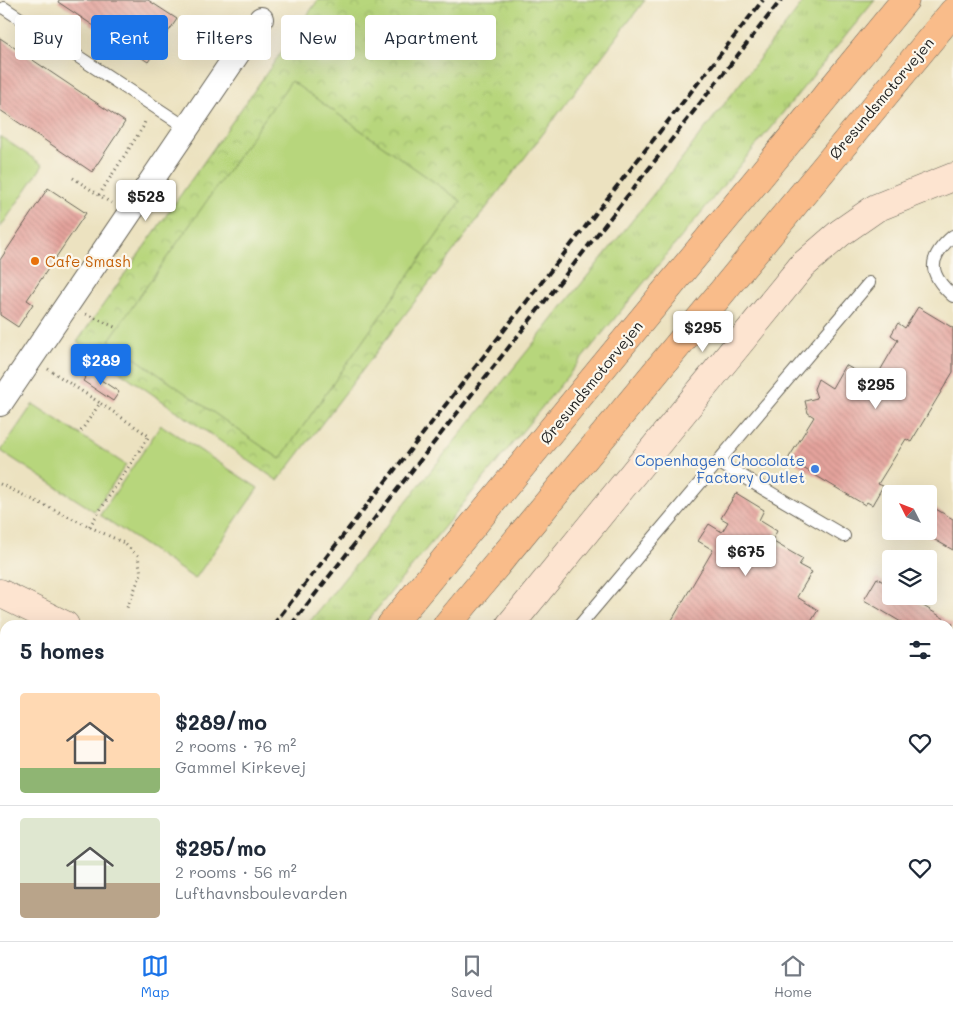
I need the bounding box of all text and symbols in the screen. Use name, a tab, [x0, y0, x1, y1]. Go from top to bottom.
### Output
chip: Buy	[15, 15, 81, 60]
chip: Rent	[91, 15, 168, 60]
chip: Filters	[178, 15, 271, 60]
chip: New	[281, 15, 355, 60]
chip: Apartment	[365, 15, 496, 60]
street label: Øresundsmotorvejen	[824, 33, 938, 163]
pin: $528	[116, 180, 176, 222]
text: $528	[127, 185, 165, 206]
place label: Cafe Smash	[45, 251, 130, 271]
marker: Cafe Smash	[29, 255, 41, 267]
pin: $295	[673, 310, 733, 353]
street label: Øresundsmotorvejen	[535, 316, 647, 448]
text: $295	[684, 316, 722, 337]
pin: $289	[71, 344, 131, 386]
text: $289	[82, 349, 120, 370]
pin: $295	[846, 368, 906, 410]
text: $295	[857, 373, 895, 394]
place label: Copenhagen Chocolate Factory Outlet	[635, 450, 805, 487]
marker: Copenhagen Chocolate Factory Outlet	[809, 463, 821, 475]
north arrow	[882, 485, 938, 540]
map controls	[882, 485, 937, 605]
pin: $675	[716, 534, 776, 577]
text: $675	[727, 540, 765, 561]
button: layers	[882, 550, 937, 605]
icon: filters	[906, 636, 934, 664]
text: 5 homes	[20, 637, 105, 664]
text: $289/mo	[175, 708, 267, 735]
icon: home	[60, 713, 120, 773]
icon: heart	[906, 729, 934, 757]
text: 2 rooms · 76 m²	[175, 735, 296, 756]
text: Gammel Kirkevej	[175, 756, 306, 777]
text: $295/mo	[175, 834, 266, 861]
icon: home	[60, 838, 120, 898]
icon: heart	[906, 854, 934, 882]
text: 2 rooms · 56 m²	[175, 861, 297, 882]
text: Lufthavnsboulevarden	[175, 882, 347, 903]
tab: Map	[141, 952, 169, 1001]
tab: Saved	[451, 952, 492, 1001]
tab: Home	[774, 952, 812, 1001]

